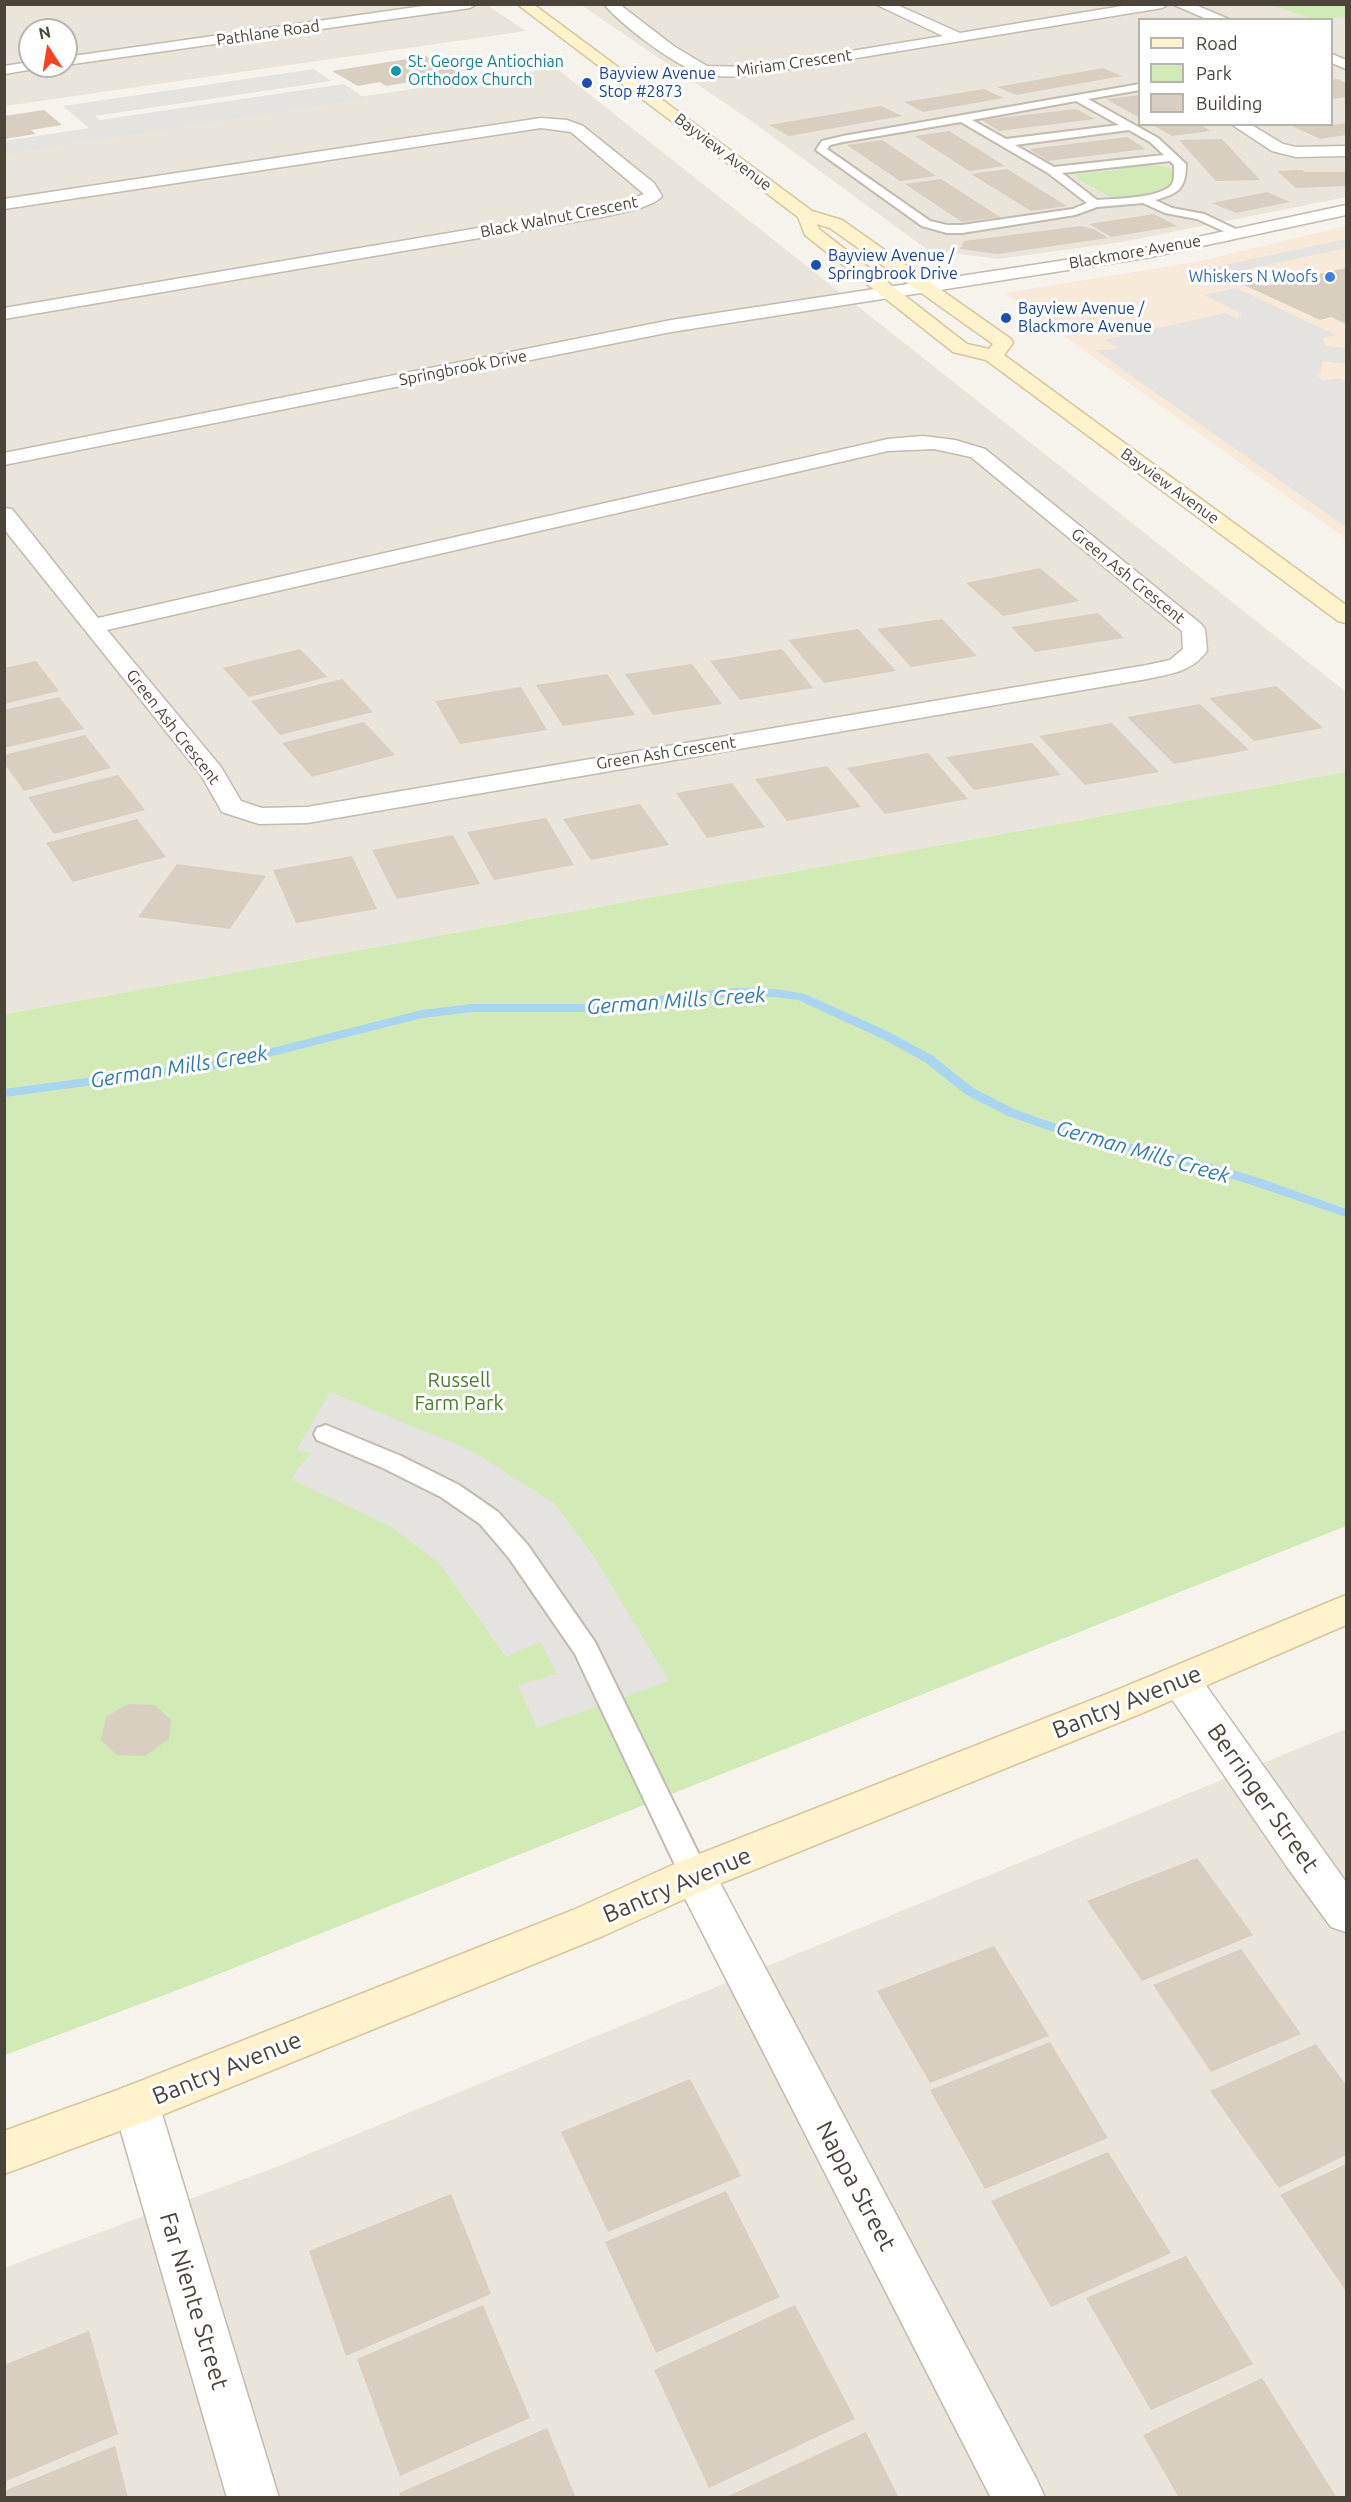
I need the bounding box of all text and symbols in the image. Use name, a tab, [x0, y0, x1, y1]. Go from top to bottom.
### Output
street label: Pathlane Road	[215, 16, 321, 50]
north arrow	[18, 18, 78, 78]
legend	[1138, 18, 1333, 126]
text: N	[37, 22, 52, 42]
text: Road	[1196, 33, 1238, 53]
street label: Miriam Crescent	[735, 45, 853, 81]
place label: St. George Antiochian Orthodox Church	[408, 52, 564, 90]
text: Park	[1196, 63, 1232, 83]
marker: St. George Antiochian Orthodox Church	[389, 64, 403, 78]
place label: Bayview Avenue Stop #2873	[599, 64, 716, 102]
marker: Bayview Avenue Stop #2873	[580, 76, 594, 90]
text: Building	[1196, 93, 1262, 113]
street label: Bayview Avenue	[671, 109, 775, 195]
street label: Black Walnut Crescent	[479, 192, 639, 242]
street label: Blackmore Avenue	[1067, 231, 1203, 273]
place label: Bayview Avenue / Springbrook Drive	[828, 246, 958, 284]
marker: Bayview Avenue / Springbrook Drive	[809, 258, 823, 272]
place label: Whiskers N Woofs	[1189, 267, 1318, 287]
marker: Whiskers N Woofs	[1323, 270, 1337, 284]
place label: Bayview Avenue / Blackmore Avenue	[1018, 299, 1152, 337]
marker: Bayview Avenue / Blackmore Avenue	[999, 311, 1013, 325]
street label: Springbrook Drive	[397, 346, 529, 390]
street label: Bayview Avenue	[1117, 444, 1223, 528]
street label: Green Ash Crescent	[1067, 524, 1189, 628]
street label: Green Ash Crescent	[122, 666, 224, 788]
street label: Green Ash Crescent	[595, 733, 737, 773]
water label: German Mills Creek	[586, 982, 766, 1020]
water label: German Mills Creek	[88, 1041, 270, 1093]
water label: German Mills Creek	[1053, 1115, 1233, 1189]
park label: Russell Farm Park	[414, 1368, 504, 1415]
street label: Bantry Avenue	[1048, 1659, 1206, 1745]
street label: Berringer Street	[1201, 1718, 1325, 1878]
street label: Bantry Avenue	[599, 1841, 755, 1929]
street label: Bantry Avenue	[148, 2025, 306, 2111]
street label: Nappa Street	[810, 2116, 902, 2256]
street label: Far Niente Street	[153, 2209, 235, 2393]

